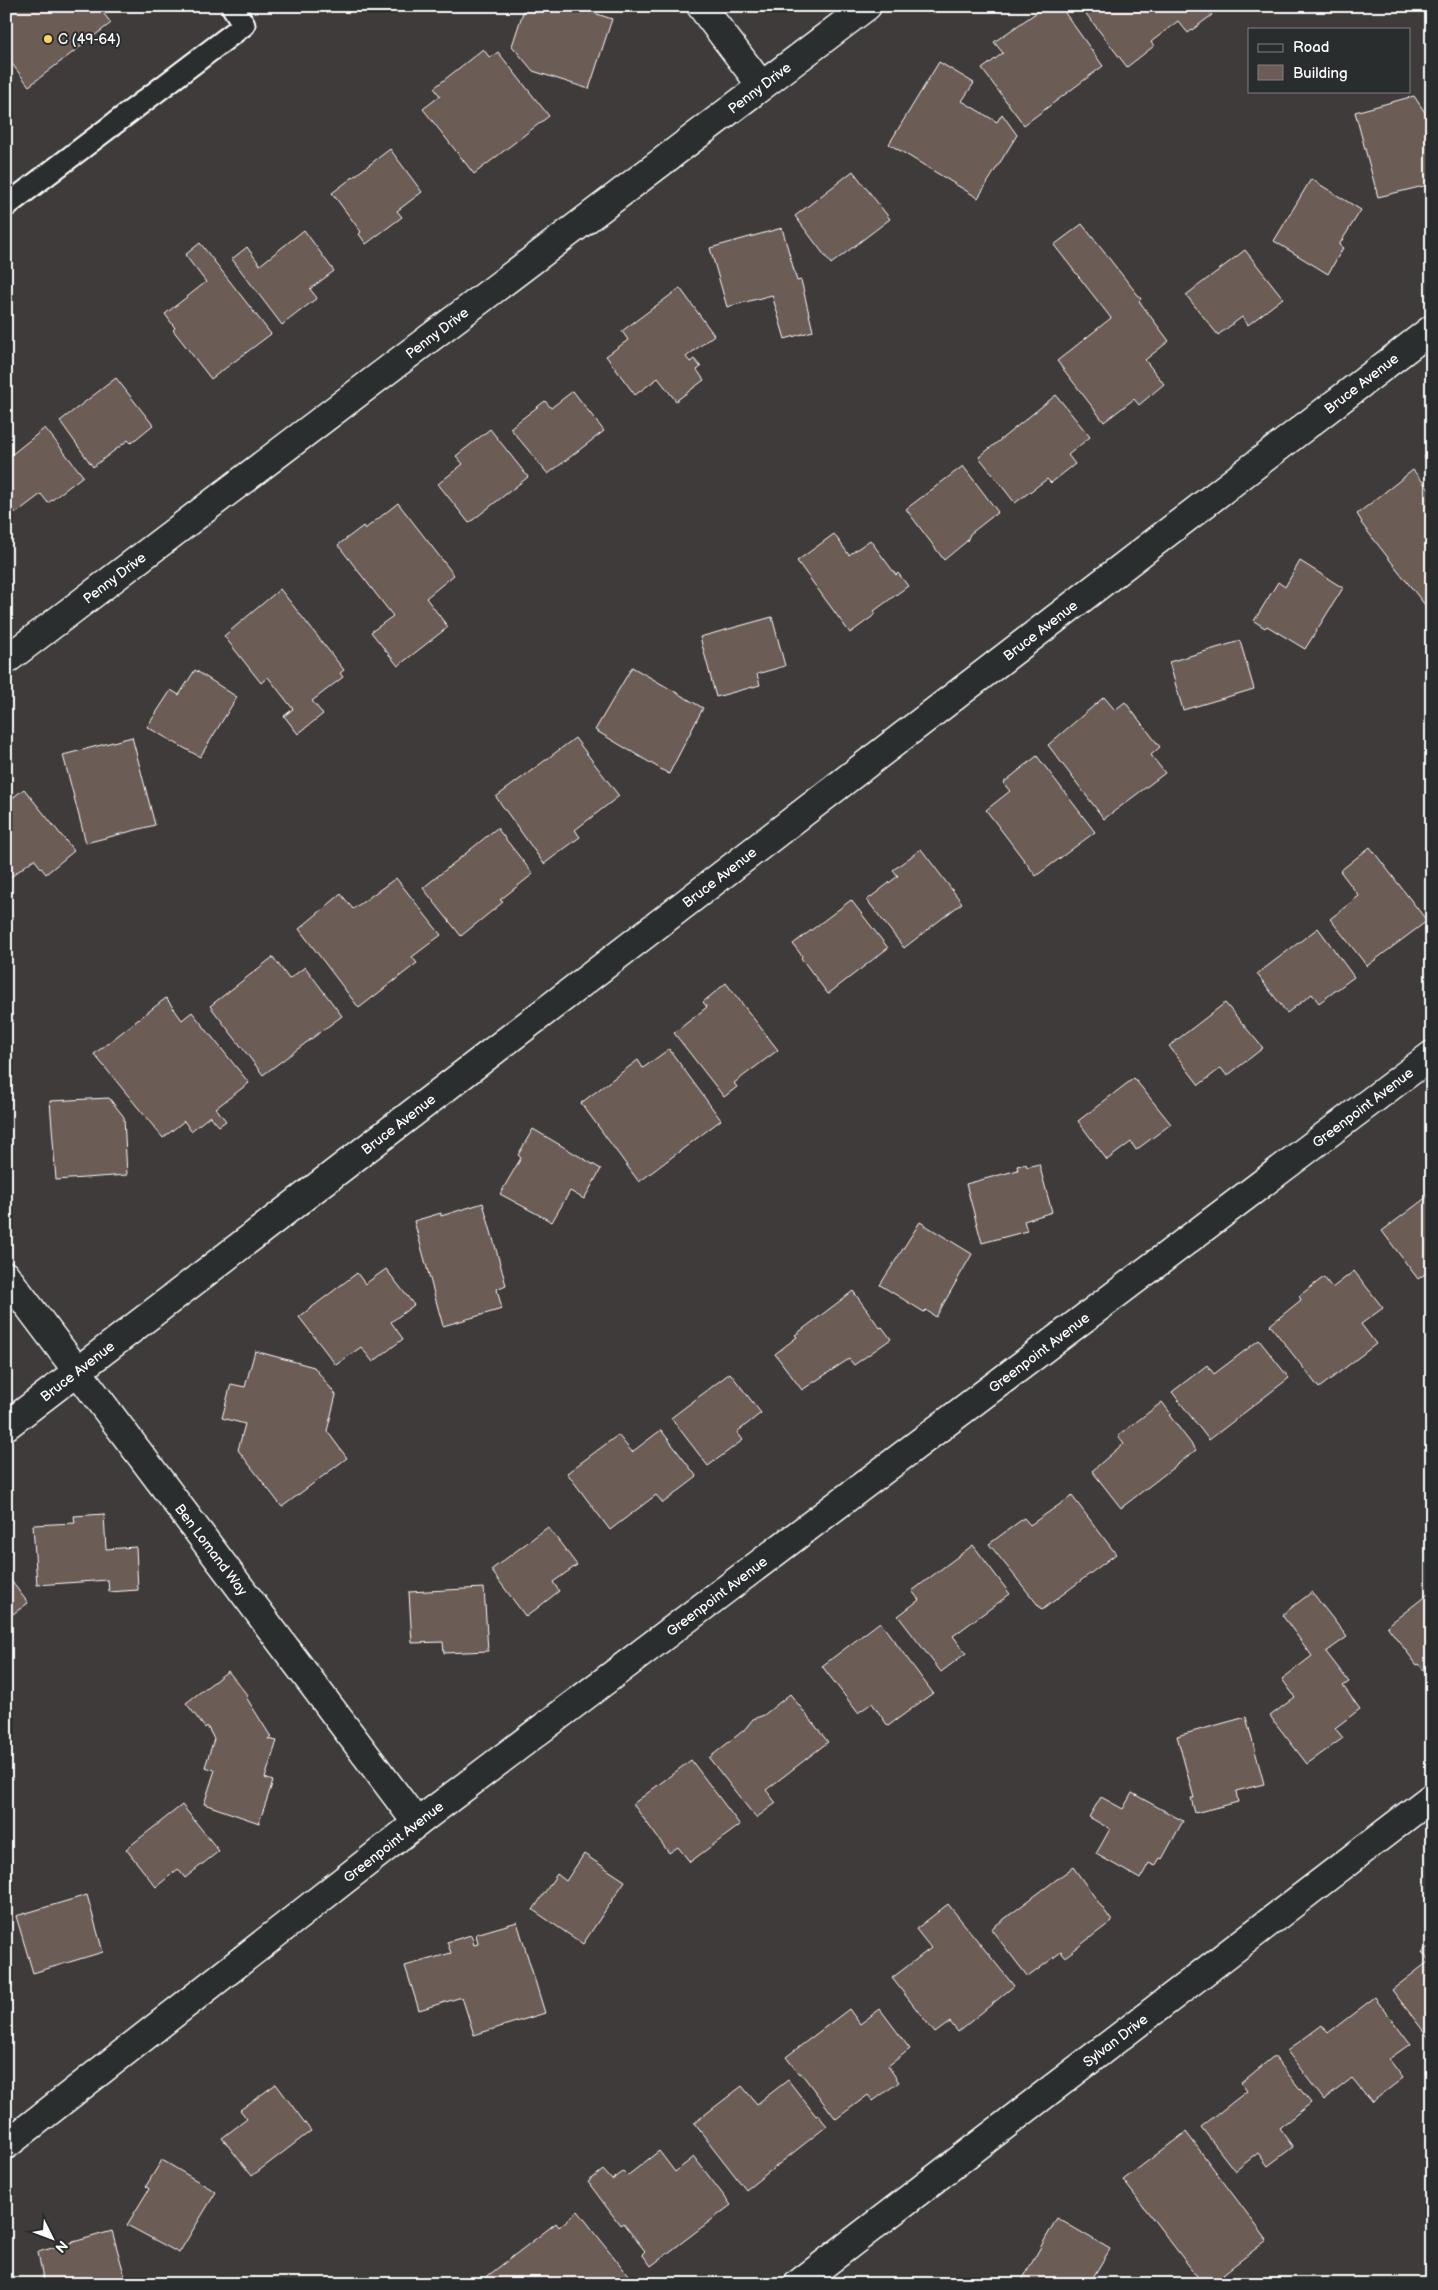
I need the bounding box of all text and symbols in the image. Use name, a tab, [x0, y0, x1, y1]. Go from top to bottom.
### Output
legend	[1248, 28, 1410, 92]
place label: C (49-64)	[58, 31, 121, 48]
marker: C (49-64)	[42, 33, 54, 45]
text: Road	[1293, 38, 1329, 57]
street label: Penny Drive	[725, 59, 794, 118]
text: Building	[1293, 64, 1348, 83]
street label: Penny Drive	[402, 304, 472, 362]
street label: Bruce Avenue	[1321, 350, 1402, 418]
street label: Penny Drive	[80, 549, 149, 607]
street label: Bruce Avenue	[1000, 597, 1081, 665]
street label: Bruce Avenue	[679, 844, 760, 912]
street label: Greenpoint Avenue	[1309, 1064, 1417, 1152]
street label: Bruce Avenue	[358, 1091, 439, 1158]
street label: Greenpoint Avenue	[985, 1309, 1093, 1396]
street label: Bruce Avenue	[37, 1338, 118, 1405]
street label: Ben Lomand Way	[171, 1501, 251, 1599]
street label: Greenpoint Avenue	[663, 1553, 771, 1640]
street label: Greenpoint Avenue	[340, 1798, 447, 1886]
street label: Sylvan Drive	[1080, 2011, 1151, 2071]
north arrow	[28, 2212, 78, 2262]
text: N	[51, 2237, 71, 2256]

